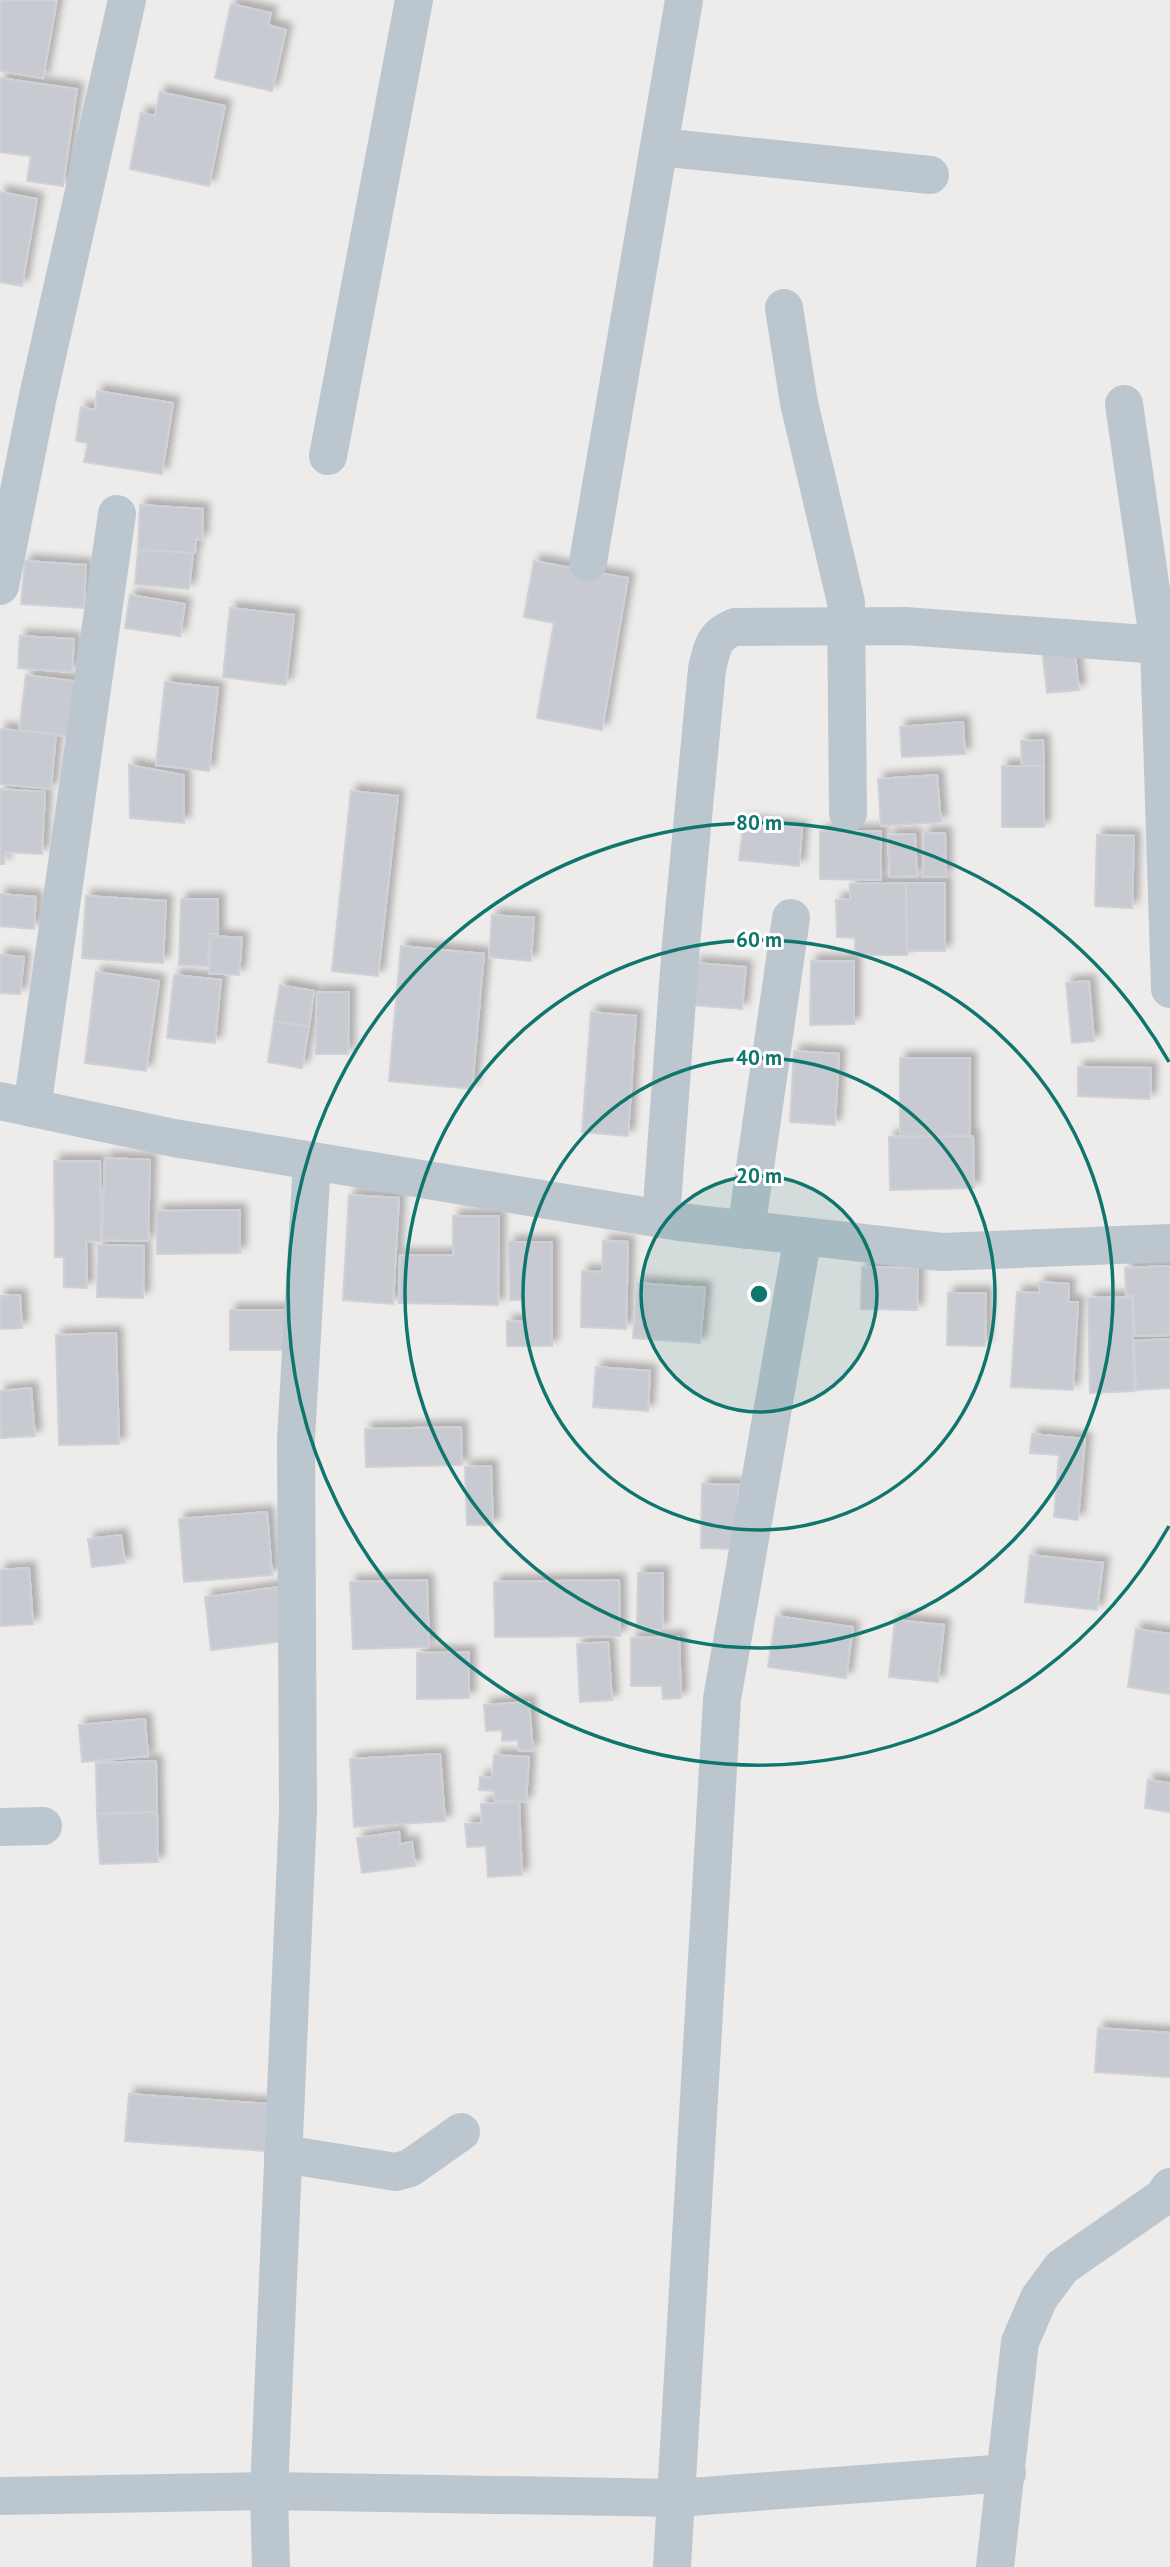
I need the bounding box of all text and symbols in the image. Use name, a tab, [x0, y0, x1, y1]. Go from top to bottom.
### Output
text: 80 m	[736, 809, 782, 836]
text: 60 m	[736, 926, 782, 953]
text: 40 m	[736, 1044, 782, 1071]
text: 20 m	[736, 1162, 782, 1189]
centre of rings	[747, 1282, 771, 1306]

